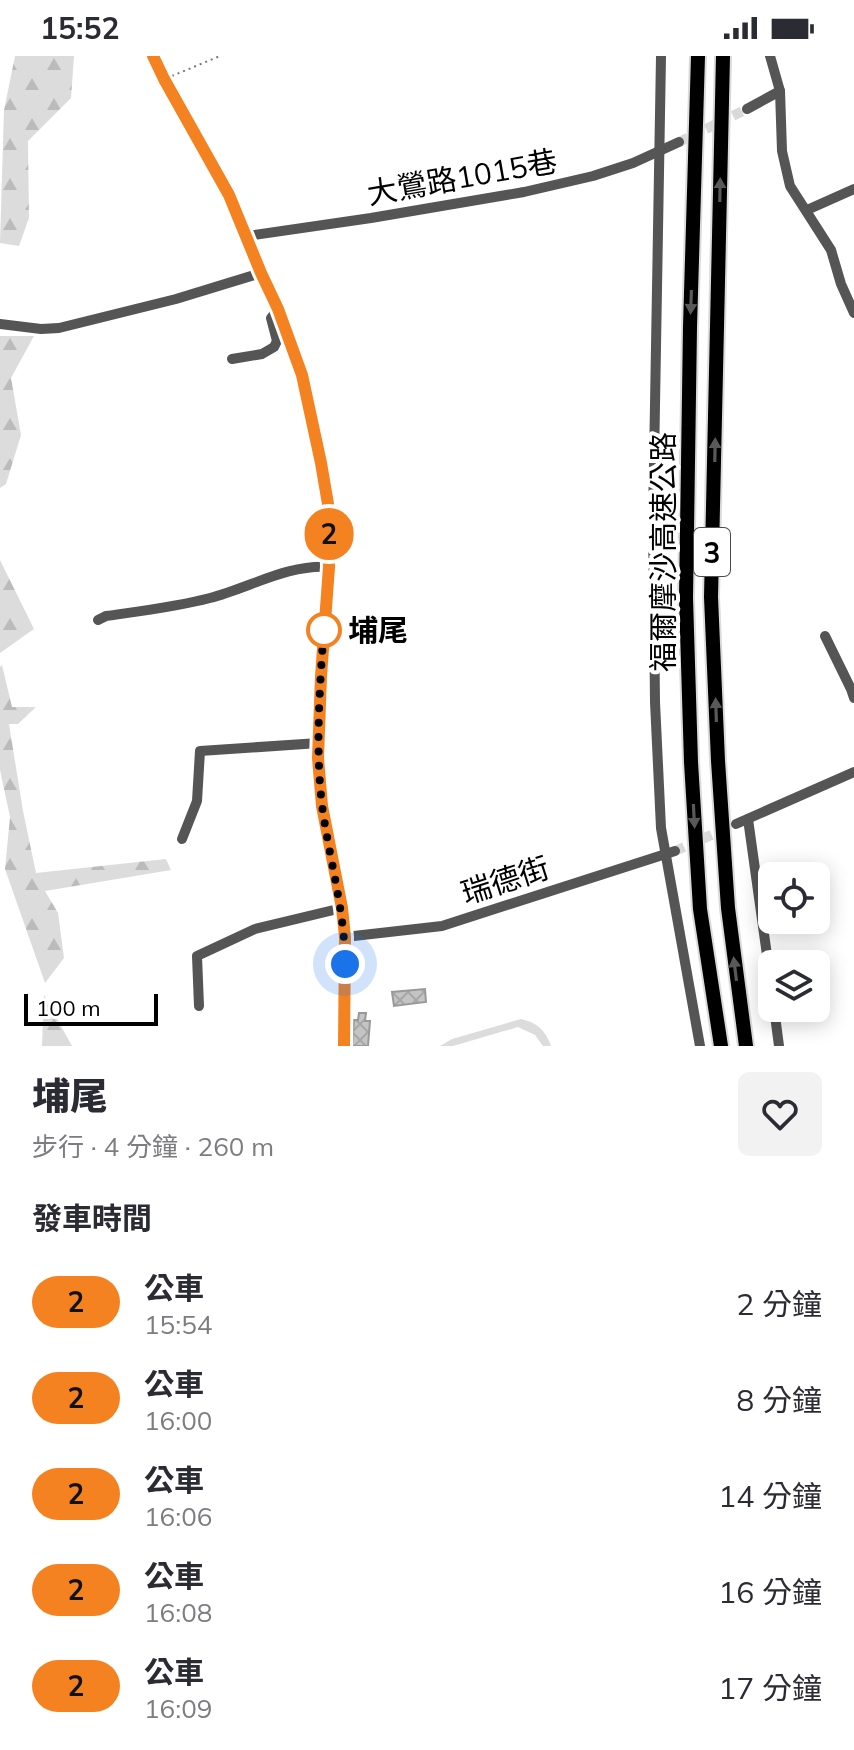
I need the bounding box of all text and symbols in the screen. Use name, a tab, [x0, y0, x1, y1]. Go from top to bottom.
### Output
text: 15:52	[40, 9, 119, 47]
street label: 大鶯路1015巷	[364, 142, 560, 212]
one-way arrow	[714, 177, 726, 202]
one-way arrow	[685, 290, 698, 315]
street label: 福爾摩沙高速公路	[644, 432, 682, 672]
one-way arrow	[708, 437, 721, 462]
line badge: 2	[303, 508, 355, 560]
text: 2	[321, 516, 337, 551]
road number: 3	[694, 528, 730, 576]
place label: 埔尾	[348, 611, 408, 649]
marker: 埔尾	[307, 613, 341, 647]
one-way arrow	[709, 697, 722, 722]
one-way arrow	[688, 803, 701, 828]
street label: 瑞德街	[456, 848, 554, 912]
map controls	[758, 862, 830, 1022]
button: locate	[758, 862, 830, 934]
your location	[325, 944, 365, 984]
button: layers	[758, 950, 830, 1022]
one-way arrow	[729, 956, 742, 981]
scale bar	[24, 990, 158, 1026]
text: 100 m	[36, 994, 101, 1022]
text: 埔尾	[32, 1072, 108, 1120]
button: heart	[738, 1072, 822, 1156]
text: 步行 · 4 分鐘 · 260 m	[32, 1130, 274, 1163]
text: 發車時間	[32, 1199, 152, 1237]
text: 公車	[144, 1269, 204, 1307]
text: 2	[68, 1284, 84, 1319]
text: 2 分鐘	[736, 1285, 822, 1323]
text: 15:54	[144, 1308, 212, 1341]
text: 公車	[144, 1365, 204, 1403]
text: 2	[68, 1380, 84, 1415]
text: 8 分鐘	[736, 1381, 822, 1419]
text: 16:00	[144, 1404, 212, 1437]
text: 公車	[144, 1461, 204, 1499]
text: 2	[68, 1476, 84, 1511]
text: 14 分鐘	[718, 1477, 822, 1515]
text: 16:06	[144, 1500, 212, 1533]
text: 公車	[144, 1557, 204, 1595]
text: 2	[68, 1572, 84, 1607]
text: 16 分鐘	[718, 1573, 822, 1611]
text: 16:08	[144, 1596, 212, 1629]
text: 公車	[144, 1653, 204, 1691]
text: 2	[68, 1668, 84, 1703]
text: 17 分鐘	[718, 1669, 822, 1707]
text: 16:09	[144, 1692, 212, 1725]

